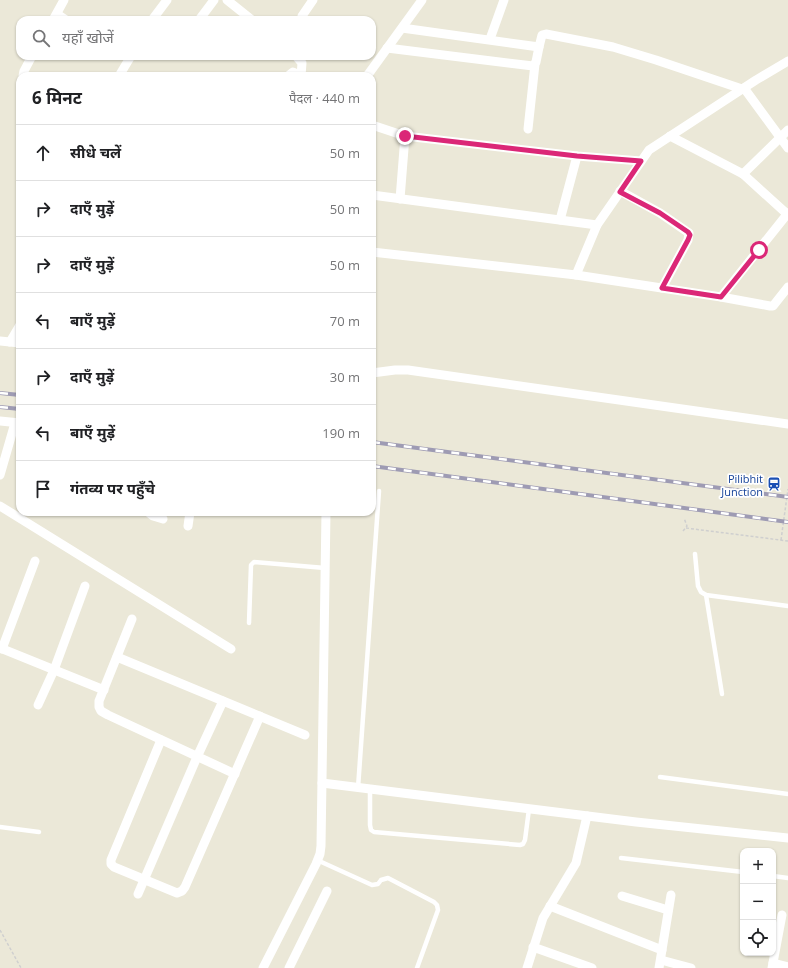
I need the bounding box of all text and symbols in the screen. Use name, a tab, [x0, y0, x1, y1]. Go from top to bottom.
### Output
search box	[16, 16, 376, 60]
icon: search	[30, 27, 52, 49]
text: यहाँ खोजें	[62, 27, 114, 47]
text: 6 मिनट	[32, 86, 82, 109]
text: पैदल · 440 m	[289, 89, 360, 107]
route end	[396, 127, 414, 145]
icon: ahead	[32, 142, 54, 164]
text: सीधे चलें	[70, 142, 121, 162]
text: 50 m	[330, 144, 360, 162]
icon: right	[32, 198, 54, 220]
text: दाएँ मुड़ें	[70, 198, 114, 218]
text: 50 m	[330, 200, 360, 218]
route start	[750, 241, 768, 259]
icon: right	[32, 254, 54, 276]
text: दाएँ मुड़ें	[70, 254, 114, 274]
text: 50 m	[330, 256, 360, 274]
icon: left	[32, 310, 54, 332]
text: बाएँ मुड़ें	[70, 310, 115, 330]
text: 70 m	[330, 312, 360, 330]
icon: right	[32, 366, 54, 388]
text: दाएँ मुड़ें	[70, 366, 114, 386]
text: 30 m	[330, 368, 360, 386]
icon: left	[32, 422, 54, 444]
text: बाएँ मुड़ें	[70, 422, 115, 442]
text: 190 m	[322, 424, 360, 442]
place label: Pilibhit Junction	[720, 471, 763, 499]
station icon: Pilibhit Junction	[766, 476, 782, 492]
icon: arrive	[32, 478, 54, 500]
text: गंतव्य पर पहुँचे	[70, 478, 155, 498]
map controls	[740, 848, 776, 956]
button: +	[740, 848, 776, 884]
button: −	[740, 884, 776, 920]
button: locate	[740, 920, 776, 956]

